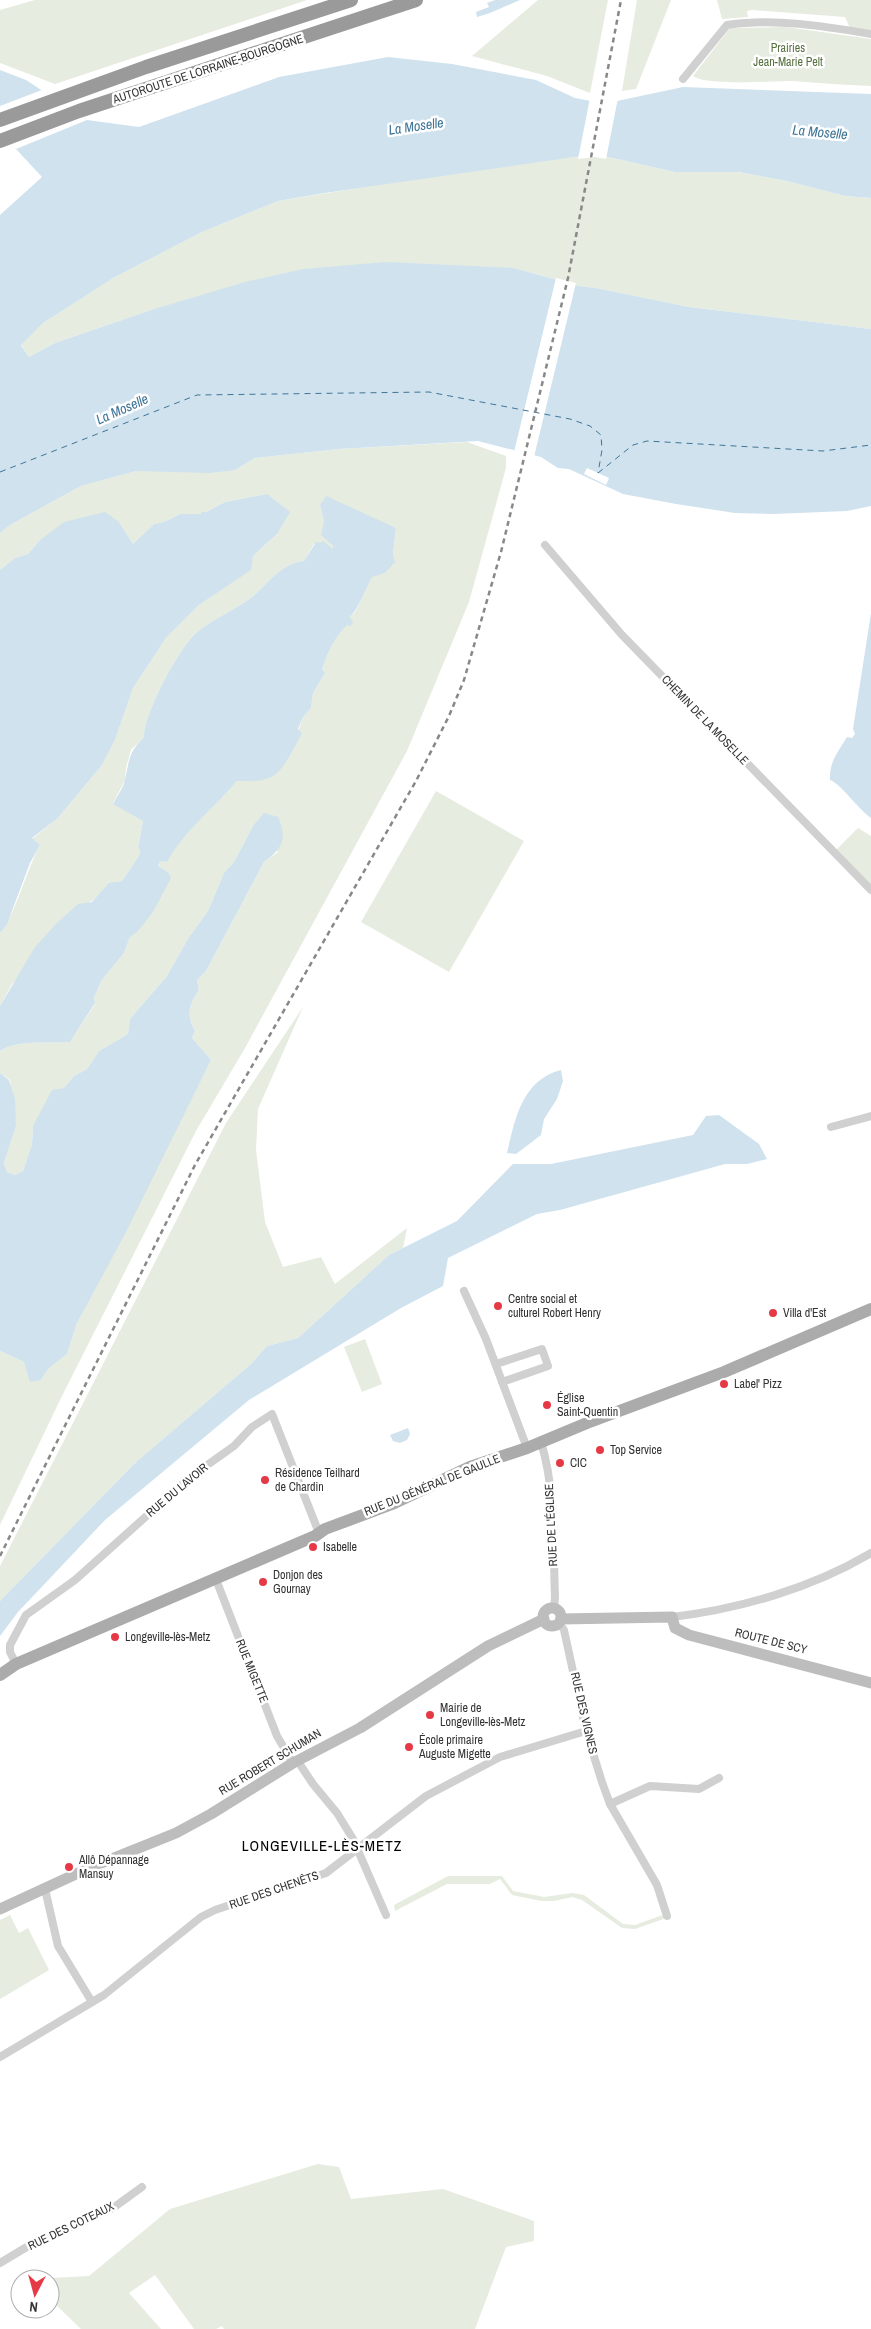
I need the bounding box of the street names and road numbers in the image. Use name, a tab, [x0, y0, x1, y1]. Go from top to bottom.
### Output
street label: AUTOROUTE DE LORRAINE-BOURGOGNE	[110, 31, 305, 108]
street label: CHEMIN DE LA MOSELLE	[658, 672, 752, 768]
street label: RUE DU GÉNÉRAL DE GAULLE	[362, 1450, 502, 1520]
street label: RUE DU LAVOIR	[143, 1459, 211, 1521]
street label: RUE DE L'ÉGLISE	[541, 1483, 561, 1567]
street label: ROUTE DE SCY	[733, 1624, 809, 1658]
street label: RUE MIGETTE	[232, 1637, 272, 1705]
street label: RUE DES VIGNES	[567, 1670, 601, 1756]
street label: RUE ROBERT SCHUMAN	[216, 1725, 324, 1799]
street label: RUE DES CHENÊTS	[227, 1867, 321, 1913]
street label: RUE DES COTEAUX	[25, 2198, 117, 2254]

